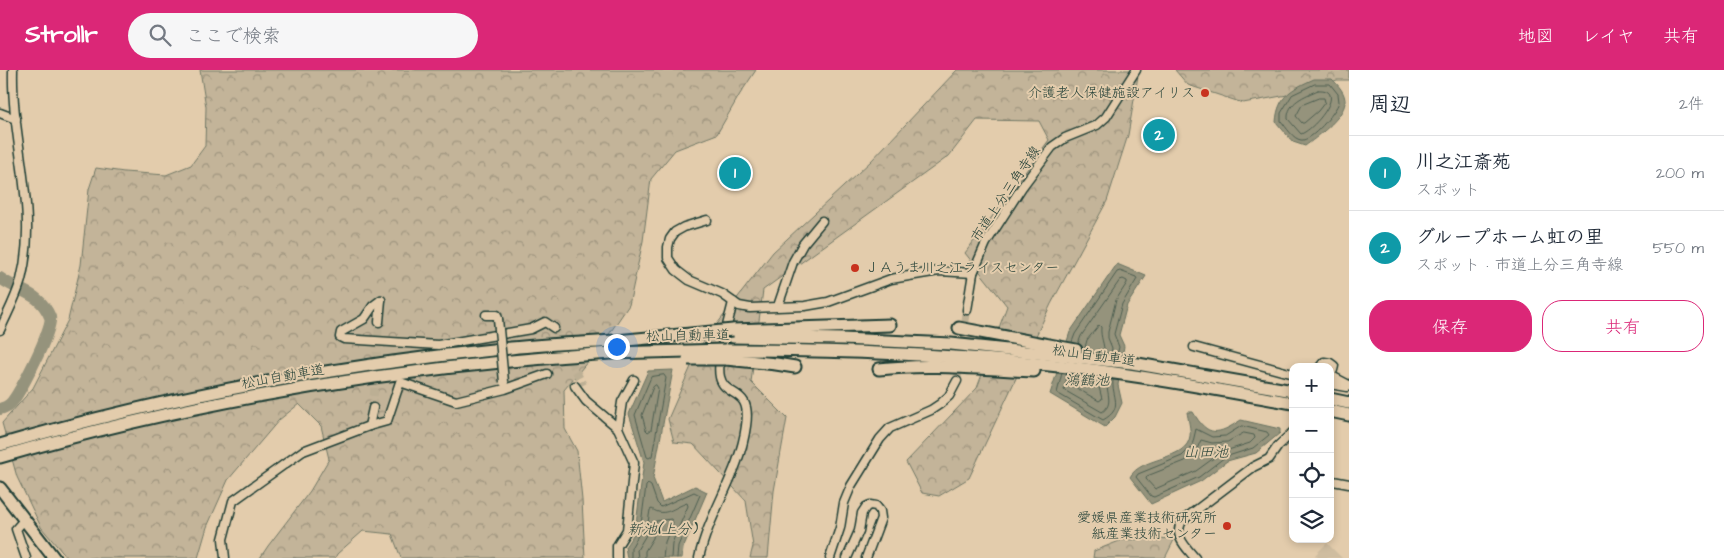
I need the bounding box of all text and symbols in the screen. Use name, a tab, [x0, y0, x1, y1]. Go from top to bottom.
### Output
search box	[128, 13, 478, 58]
text: Strollr	[25, 18, 98, 52]
icon: search	[146, 21, 174, 49]
text: ここで検索	[186, 23, 281, 50]
text: 地図	[1518, 24, 1554, 49]
text: レイヤ	[1582, 24, 1635, 49]
text: 共有	[1663, 24, 1699, 49]
place label: 介護老人保健施設アイリス	[1028, 83, 1195, 103]
marker: 介護老人保健施設アイリス	[1199, 87, 1211, 99]
text: 周辺	[1369, 90, 1411, 119]
text: 2件	[1679, 93, 1704, 115]
pin: 2	[1143, 116, 1175, 154]
street label: 市道上分三角寺線	[966, 142, 1046, 246]
text: 川之江斎苑	[1416, 149, 1511, 176]
pin: 1	[719, 154, 751, 192]
text: 1	[1384, 162, 1386, 184]
text: 200 m	[1656, 162, 1704, 184]
text: スポット	[1416, 179, 1480, 201]
text: グループホーム虹の里	[1416, 224, 1604, 251]
text: 2	[1380, 237, 1390, 259]
text: 550 m	[1652, 237, 1704, 259]
text: スポット · 市道上分三角寺線	[1416, 254, 1623, 276]
place label: ＪＡうま川之江ライスセンター	[865, 258, 1059, 278]
marker: ＪＡうま川之江ライスセンター	[849, 262, 861, 274]
button: 保存	[1369, 300, 1532, 352]
button: 共有	[1542, 300, 1704, 352]
street label: 松山自動車道	[646, 325, 730, 347]
your location	[604, 334, 630, 360]
street label: 松山自動車道	[1051, 340, 1137, 372]
street label: 松山自動車道	[240, 360, 326, 394]
map controls	[1289, 363, 1334, 543]
button: +	[1289, 363, 1334, 408]
water label: 鴻鶴池	[1064, 370, 1110, 391]
button: −	[1289, 408, 1334, 453]
water label: 山田池	[1183, 442, 1229, 463]
button: locate	[1289, 453, 1334, 498]
button: layers	[1289, 498, 1334, 543]
place label: 愛媛県産業技術研究所 紙産業技術センター	[1077, 508, 1217, 544]
water label: 新池(上分)	[627, 519, 699, 540]
marker: 愛媛県産業技術研究所 紙産業技術センター	[1221, 520, 1233, 532]

